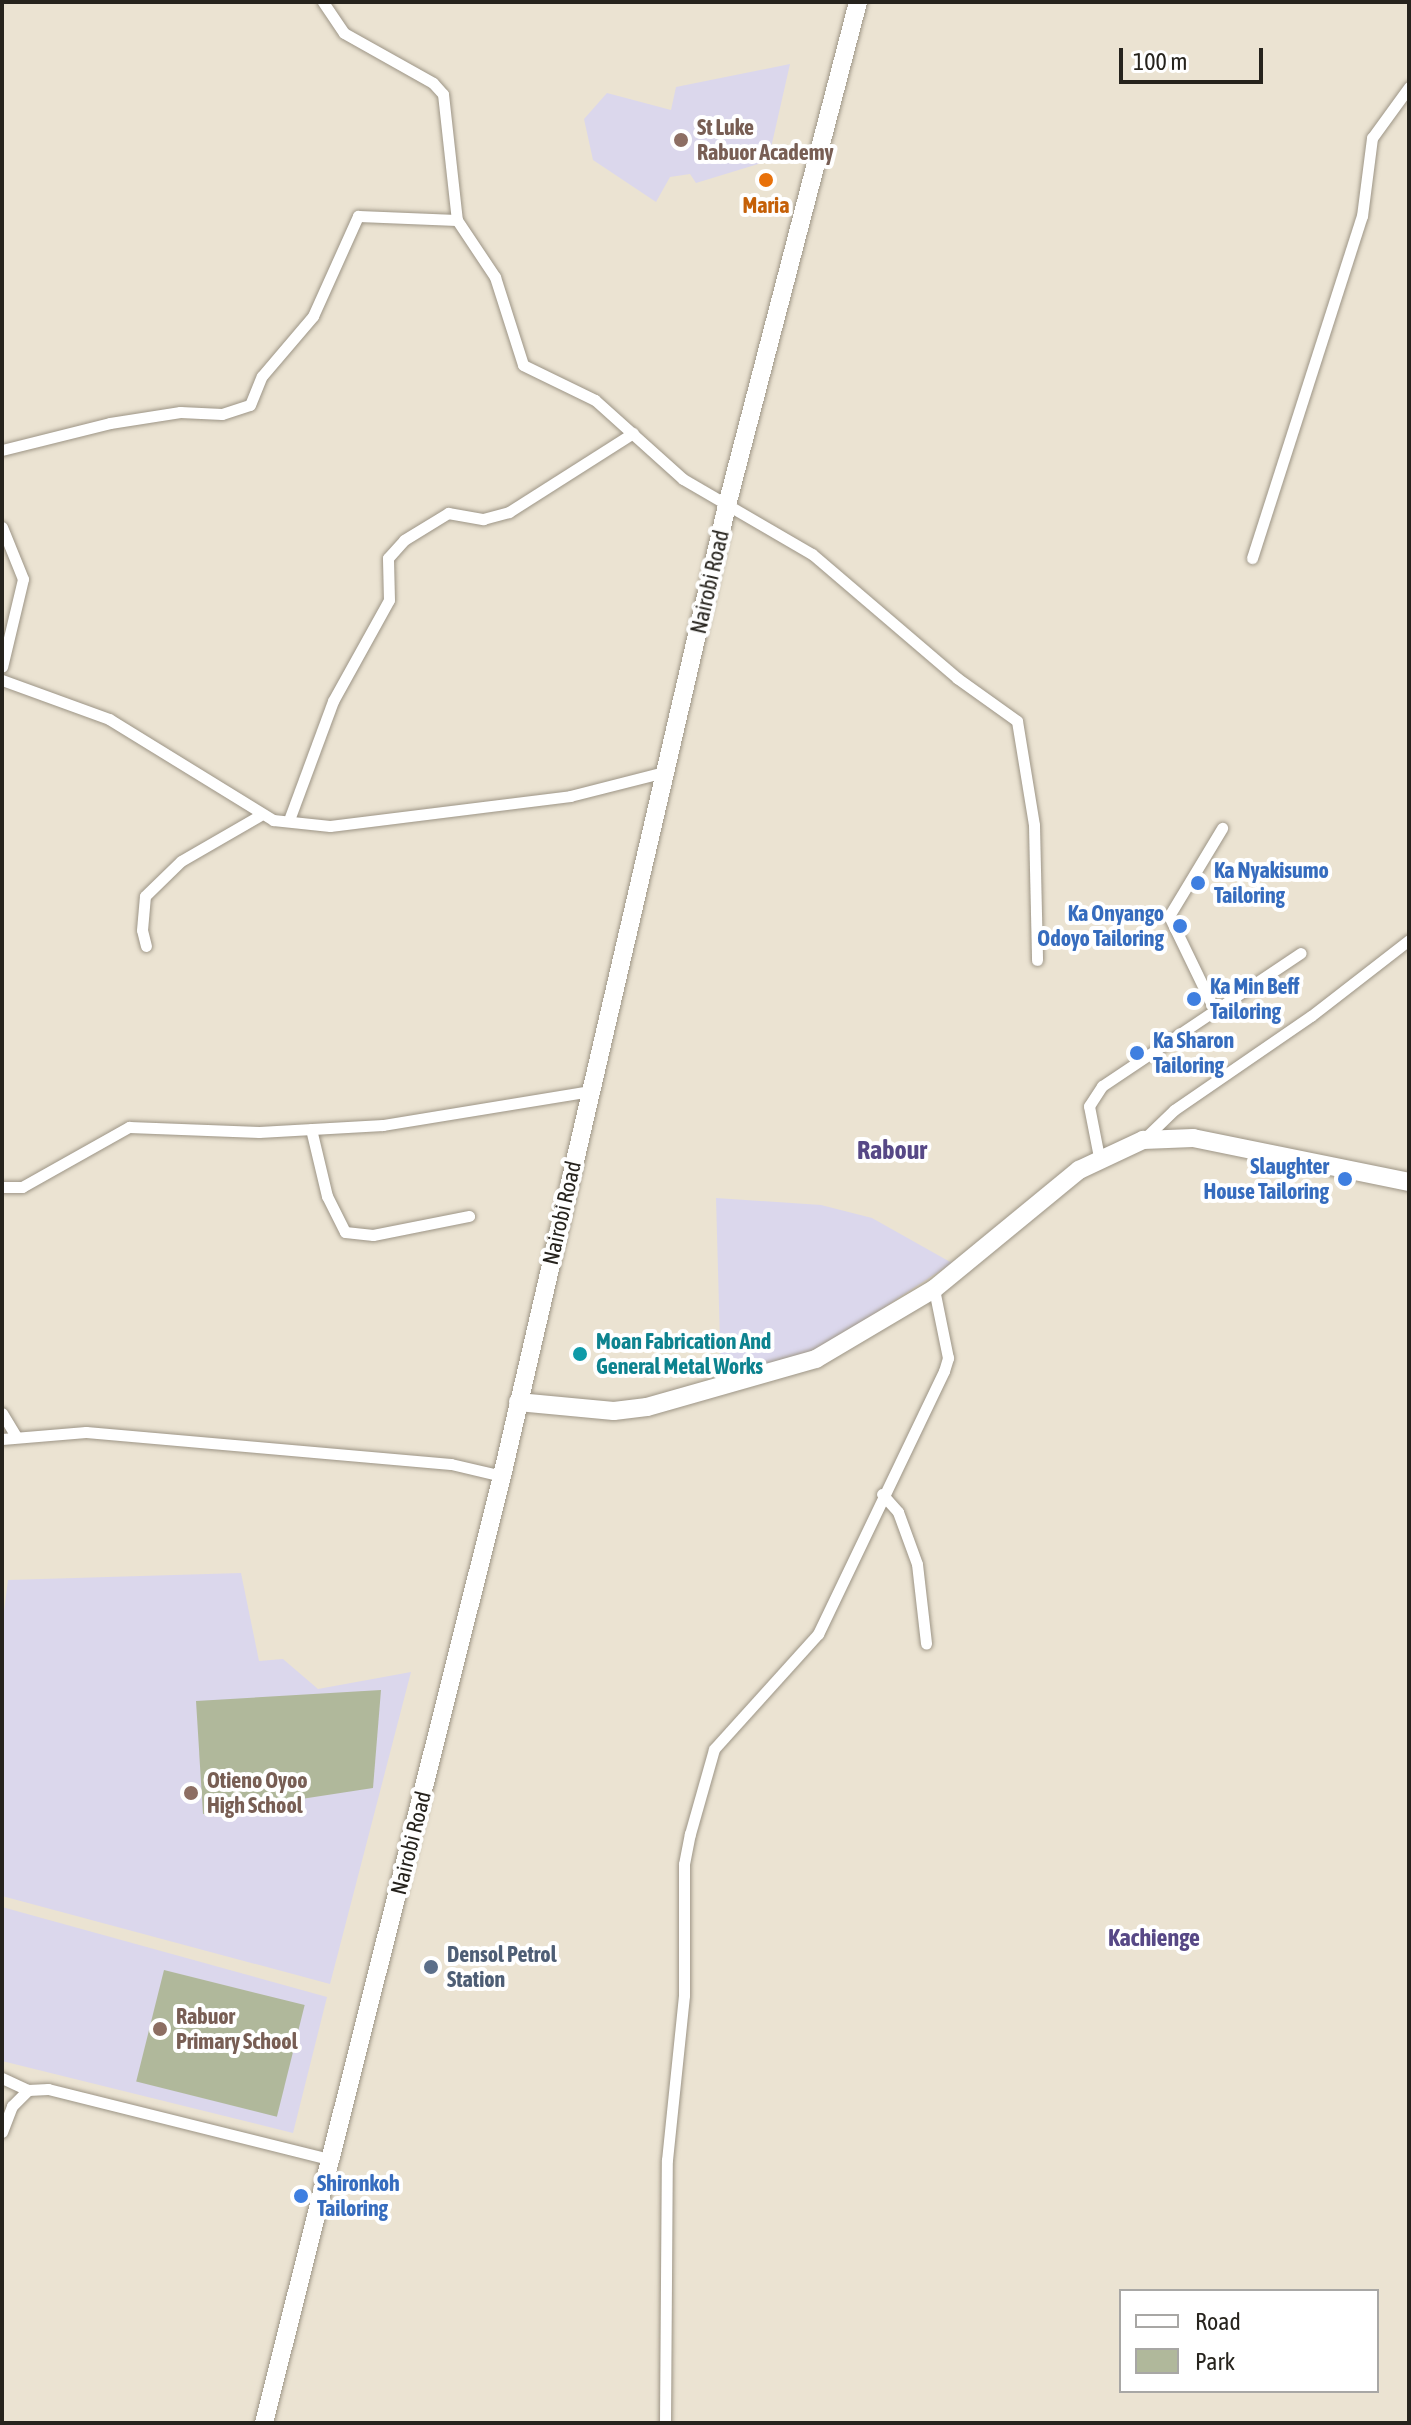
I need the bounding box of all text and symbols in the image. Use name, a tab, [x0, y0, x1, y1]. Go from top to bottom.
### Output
scale bar	[1123, 32, 1267, 82]
text: 100 m	[1133, 48, 1187, 75]
place label: St Luke Rabuor Academy	[697, 114, 834, 166]
marker: St Luke Rabuor Academy	[672, 131, 690, 149]
marker: Maria	[757, 171, 775, 189]
place label: Maria	[743, 193, 789, 219]
street label: Nairobi Road	[685, 528, 735, 636]
place label: Ka Nyakisumo Tailoring	[1214, 857, 1329, 908]
marker: Ka Nyakisumo Tailoring	[1189, 874, 1207, 892]
place label: Ka Onyango Odoyo Tailoring	[1037, 900, 1164, 952]
marker: Ka Onyango Odoyo Tailoring	[1171, 917, 1189, 935]
place label: Ka Min Beff Tailoring	[1210, 973, 1299, 1024]
marker: Ka Min Beff Tailoring	[1185, 990, 1203, 1008]
place label: Ka Sharon Tailoring	[1153, 1027, 1234, 1078]
marker: Ka Sharon Tailoring	[1128, 1044, 1146, 1062]
district label: Rabour	[857, 1135, 927, 1167]
place label: Slaughter House Tailoring	[1203, 1153, 1329, 1204]
street label: Nairobi Road	[537, 1159, 587, 1267]
marker: Slaughter House Tailoring	[1336, 1170, 1354, 1188]
place label: Moan Fabrication And General Metal Works	[596, 1328, 771, 1380]
marker: Moan Fabrication And General Metal Works	[571, 1345, 589, 1363]
place label: Otieno Oyoo High School	[207, 1767, 308, 1818]
marker: Otieno Oyoo High School	[182, 1784, 200, 1802]
street label: Nairobi Road	[385, 1789, 437, 1897]
district label: Kachienge	[1108, 1924, 1200, 1952]
place label: Densol Petrol Station	[447, 1941, 556, 1992]
marker: Densol Petrol Station	[422, 1958, 440, 1976]
place label: Rabuor Primary School	[176, 2003, 298, 2054]
marker: Rabuor Primary School	[151, 2020, 169, 2038]
place label: Shironkoh Tailoring	[317, 2170, 400, 2222]
marker: Shironkoh Tailoring	[292, 2187, 310, 2205]
legend	[1119, 2289, 1379, 2393]
text: Road	[1195, 2308, 1241, 2335]
text: Park	[1195, 2348, 1235, 2375]

